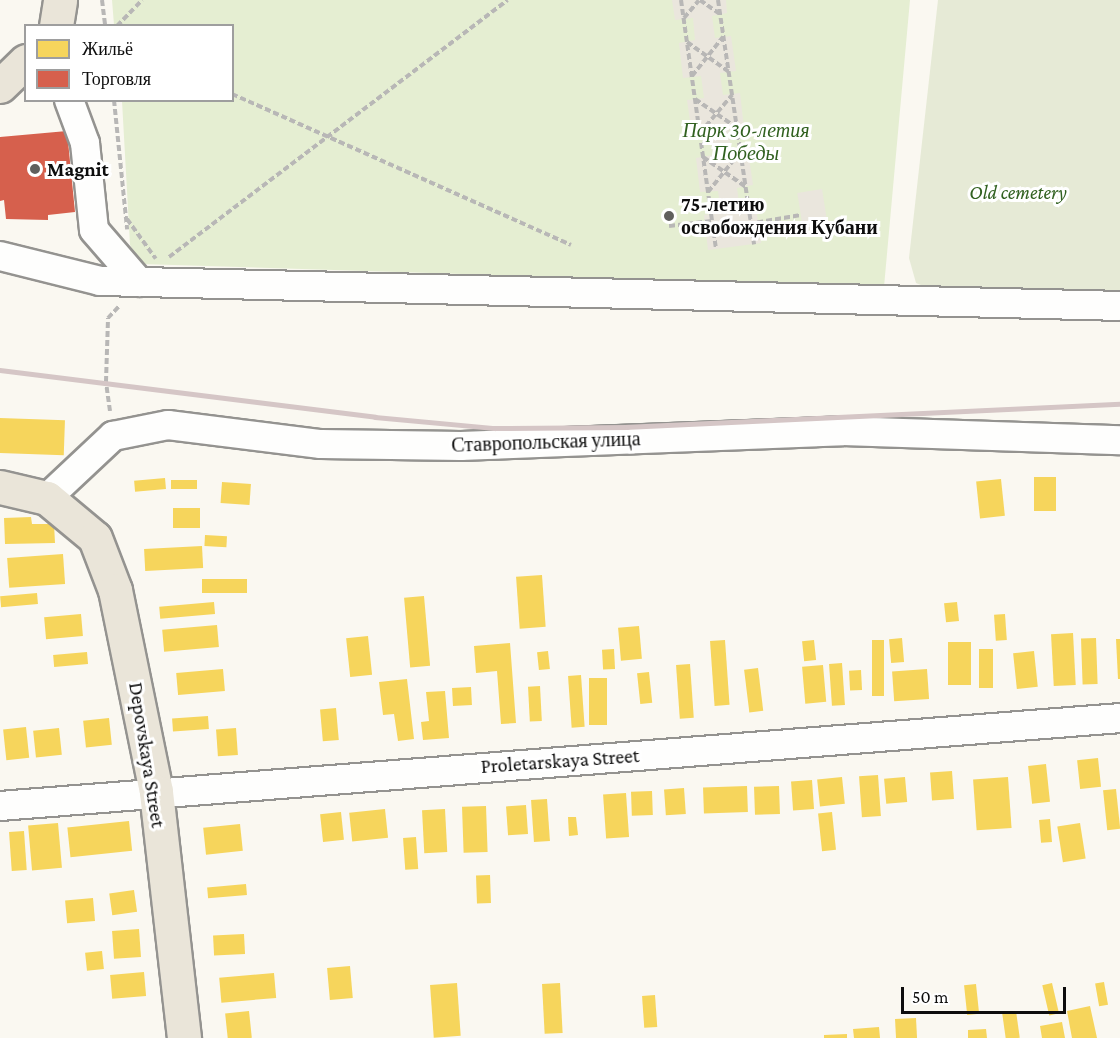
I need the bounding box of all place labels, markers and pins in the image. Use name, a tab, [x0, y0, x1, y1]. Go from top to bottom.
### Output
place label: Magnit	[47, 157, 109, 181]
marker: Magnit	[28, 162, 42, 176]
place label: 75-летию освобождения Кубани	[681, 192, 878, 239]
marker: 75-летию освобождения Кубани	[662, 209, 676, 223]

